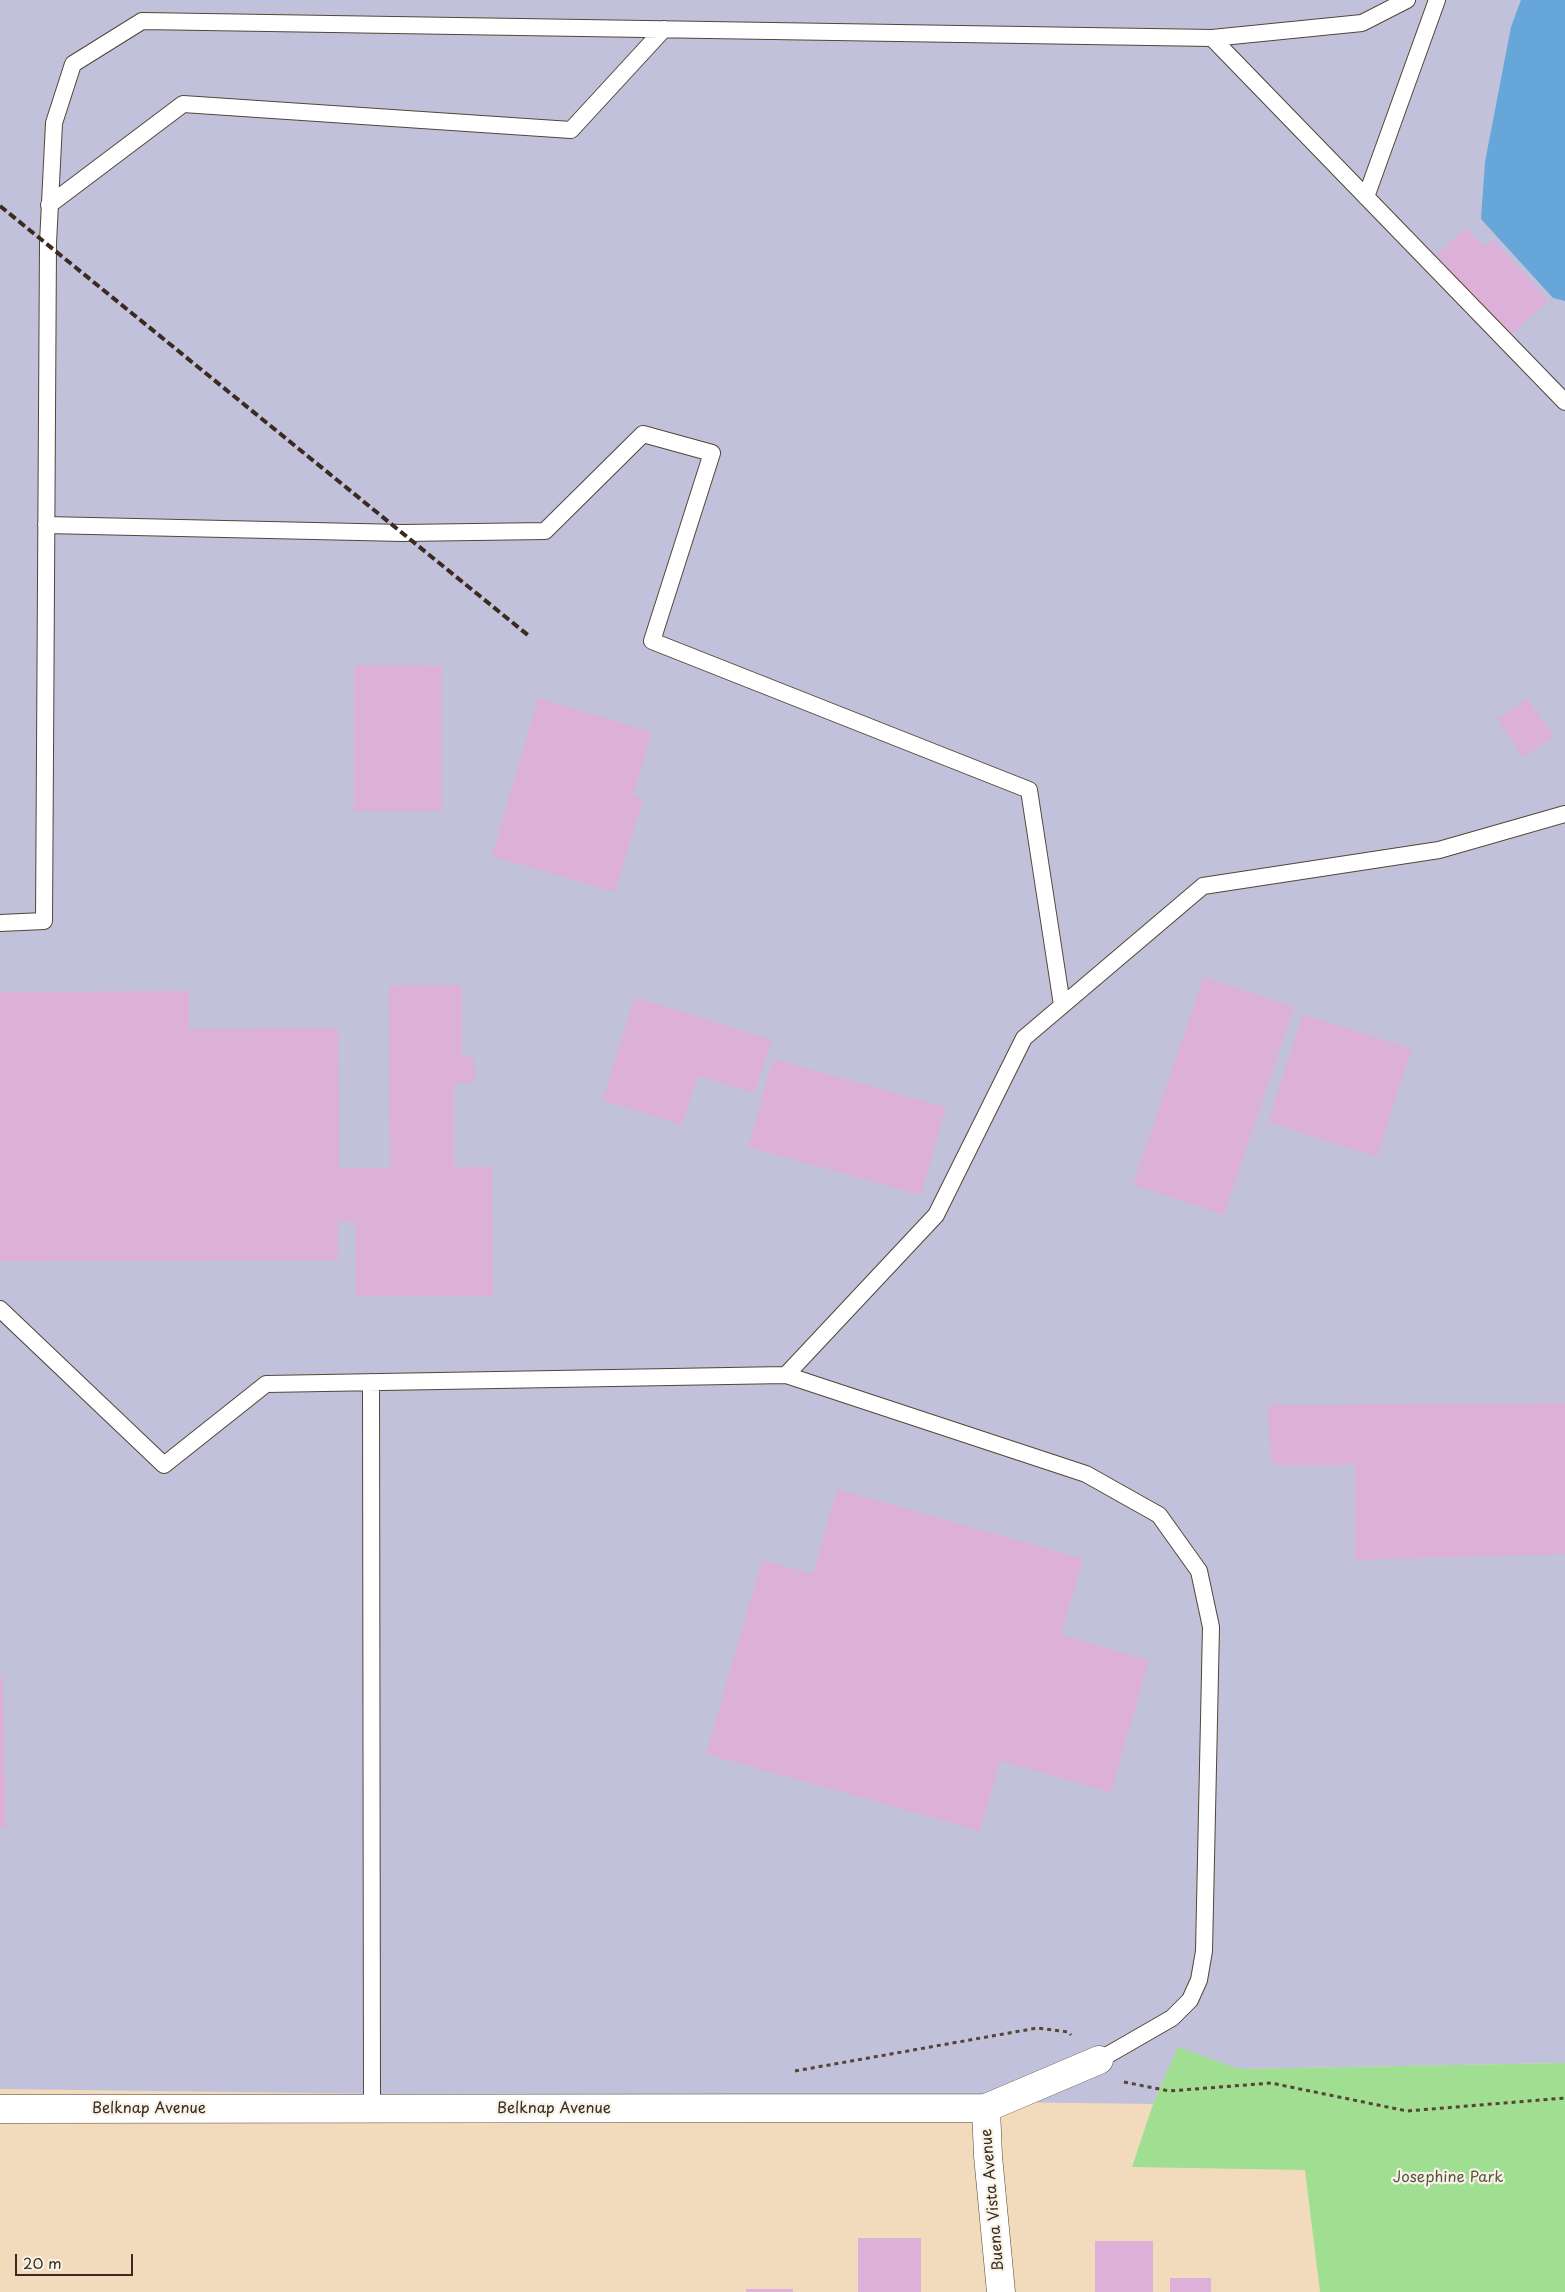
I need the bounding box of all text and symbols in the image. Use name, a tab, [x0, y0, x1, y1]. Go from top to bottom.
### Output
street label: Belknap Avenue	[92, 2100, 206, 2118]
street label: Belknap Avenue	[497, 2100, 611, 2118]
street label: Buena Vista Avenue	[978, 2128, 1008, 2272]
park label: Josephine Park	[1393, 2169, 1503, 2187]
scale bar	[18, 2244, 135, 2276]
text: 20 m	[23, 2251, 62, 2274]

